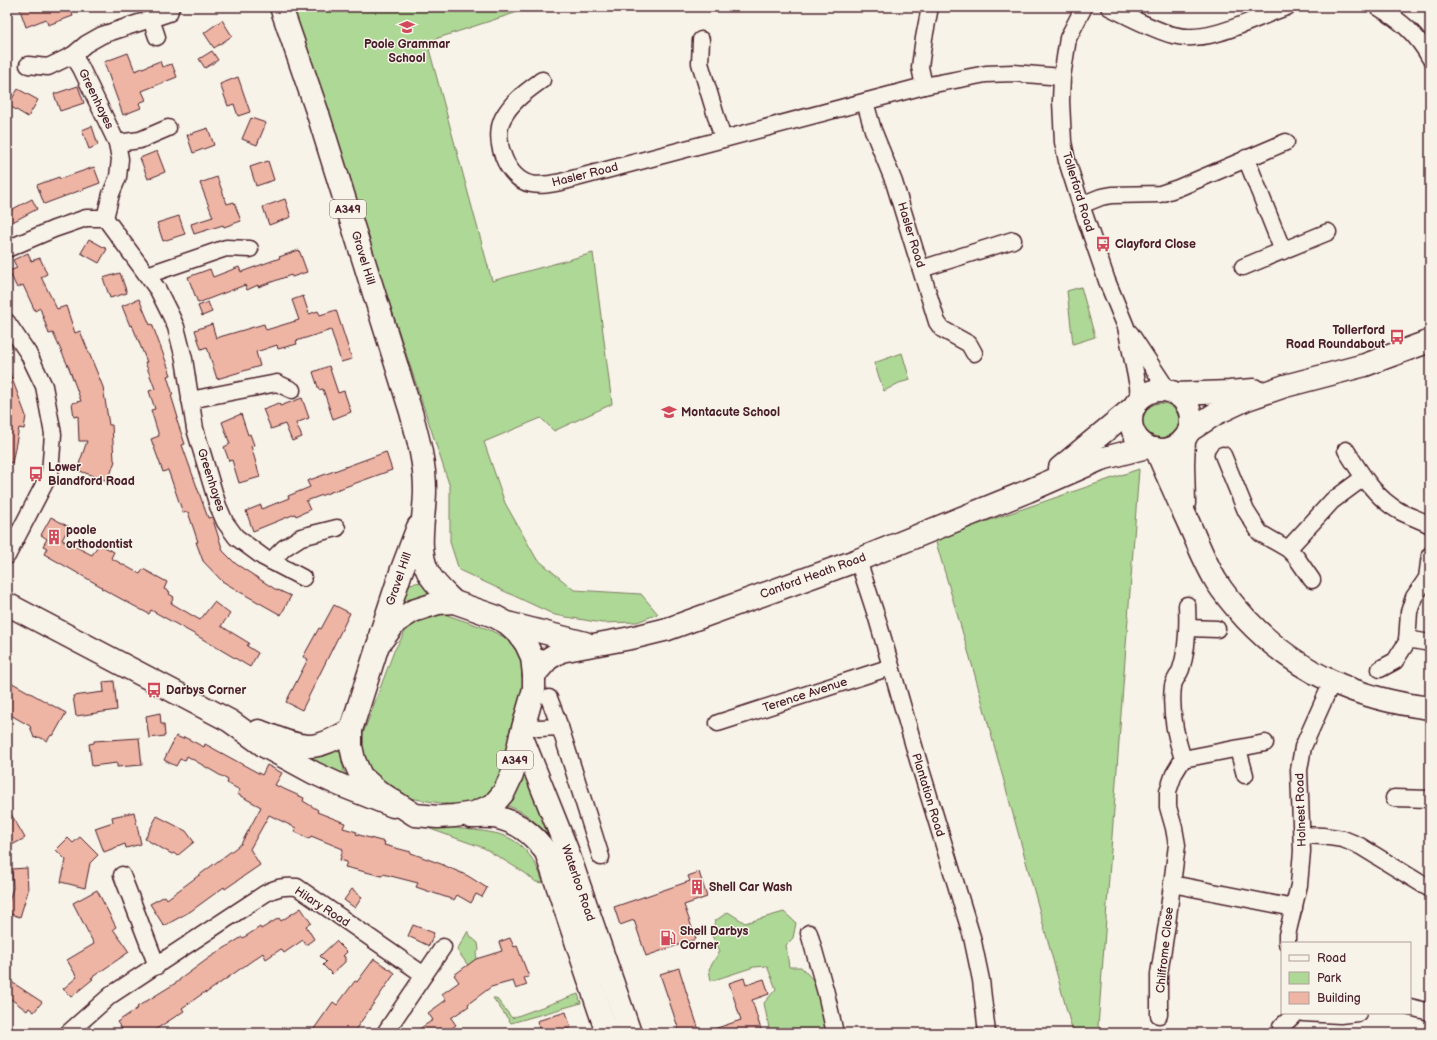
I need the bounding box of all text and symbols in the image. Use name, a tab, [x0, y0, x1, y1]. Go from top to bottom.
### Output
school or university icon: Poole Grammar School	[398, 18, 416, 36]
place label: Poole Grammar School	[364, 37, 450, 66]
street label: Greenhayes	[75, 66, 117, 132]
street label: Tollerford Road	[1059, 150, 1097, 234]
street label: Hasler Road	[550, 159, 620, 190]
road number: A349	[330, 200, 366, 218]
street label: Hasler Road	[894, 200, 928, 270]
street label: Gravel Hill	[348, 229, 378, 287]
bus stop icon: Clayford Close	[1094, 235, 1112, 253]
place label: Clayford Close	[1115, 237, 1196, 252]
place label: Tollerford Road Roundabout	[1286, 323, 1385, 352]
bus stop icon: Tollerford Road Roundabout	[1388, 328, 1406, 346]
school or university icon: Montacute School	[660, 403, 678, 421]
place label: Montacute School	[681, 405, 780, 420]
street label: Greenhayes	[194, 447, 228, 513]
place label: Lower Blandford Road	[48, 460, 135, 489]
bus stop icon: Lower Blandford Road	[27, 465, 45, 483]
place label: poole orthodontist	[66, 523, 133, 552]
building icon: poole orthodontist	[45, 528, 63, 546]
street label: Gravel Hill	[383, 550, 415, 608]
street label: Canford Heath Road	[758, 550, 868, 602]
street label: Terence Avenue	[761, 674, 849, 716]
bus stop icon: Darbys Corner	[145, 681, 163, 699]
place label: Darbys Corner	[166, 683, 246, 698]
road number: A349	[497, 751, 533, 769]
street label: Plantation Road	[908, 752, 948, 838]
street label: Holnest Road	[1292, 773, 1310, 847]
street label: Waterloo Road	[558, 843, 598, 924]
building icon: Shell Car Wash	[688, 878, 706, 896]
place label: Shell Car Wash	[709, 880, 792, 895]
street label: Hilary Road	[292, 884, 353, 930]
street label: Chilfrome Close	[1153, 906, 1177, 994]
place label: Shell Darbys Corner	[680, 924, 749, 953]
fuel station icon: Shell Darbys Corner	[659, 929, 677, 947]
legend	[1281, 942, 1411, 1014]
text: Road	[1317, 951, 1346, 966]
text: Park	[1317, 971, 1341, 986]
text: Building	[1317, 991, 1361, 1006]

